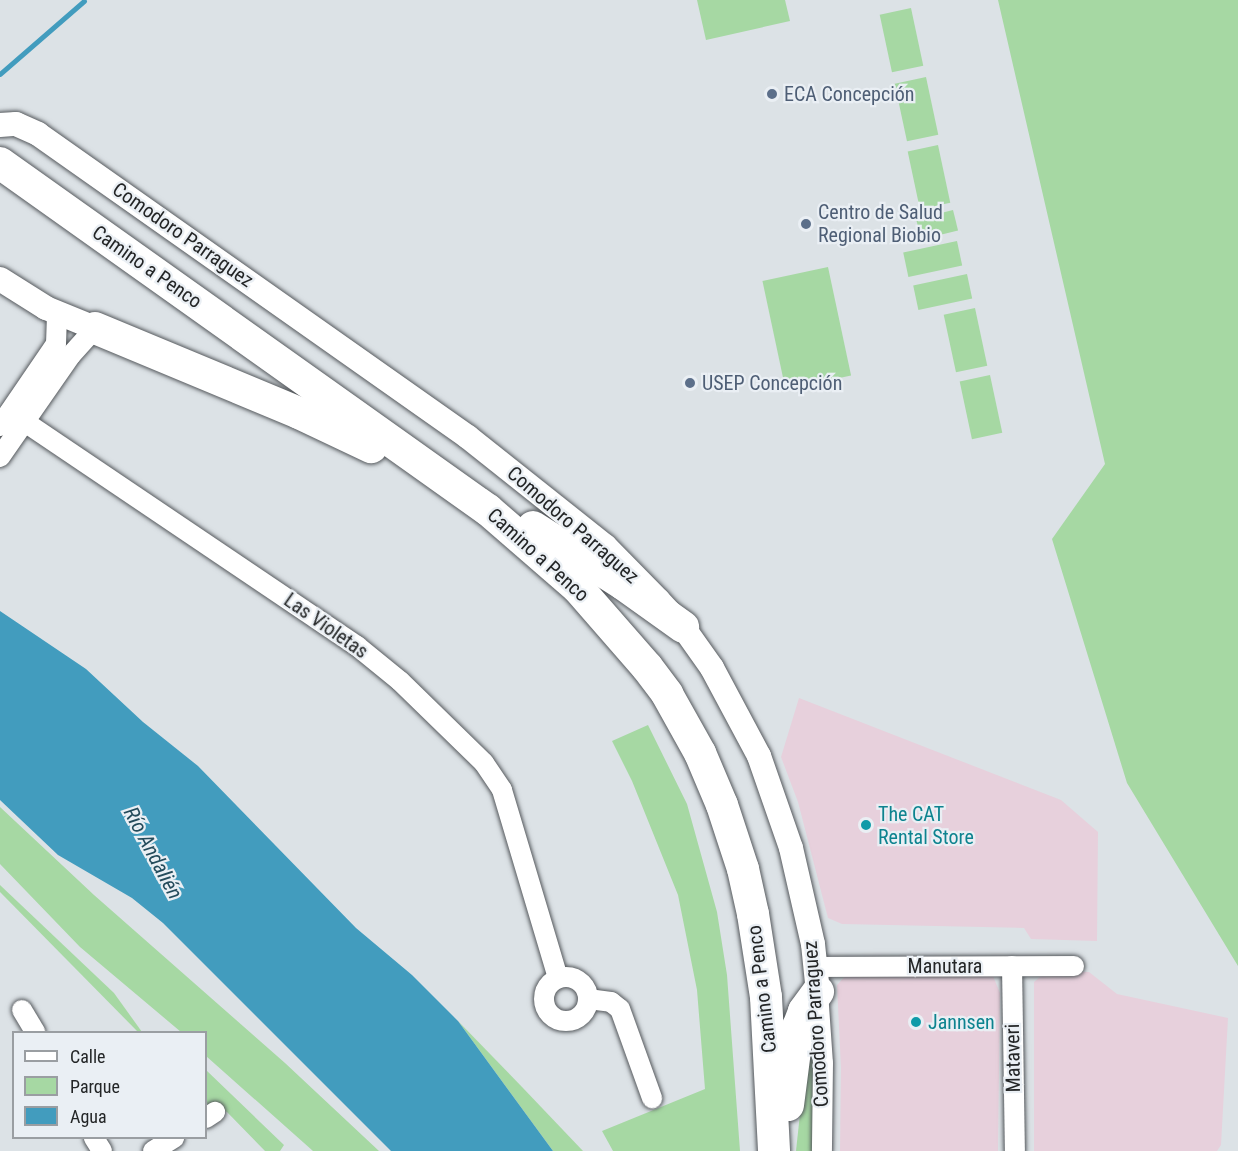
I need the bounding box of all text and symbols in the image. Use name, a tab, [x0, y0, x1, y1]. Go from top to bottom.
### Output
place label: ECA Concepción	[784, 82, 914, 106]
marker: ECA Concepción	[765, 87, 779, 101]
street label: Comodoro Parraguez	[108, 177, 258, 293]
place label: Centro de Salud Regional Biobio	[818, 201, 943, 248]
marker: Centro de Salud Regional Biobio	[799, 217, 813, 231]
street label: Camino a Penco	[88, 220, 206, 314]
place label: USEP Concepción	[702, 371, 842, 395]
marker: USEP Concepción	[683, 376, 697, 390]
street label: Comodoro Parraguez	[502, 461, 644, 589]
street label: Camino a Penco	[482, 503, 594, 607]
street label: Las Violetas	[279, 588, 373, 664]
place label: The CAT Rental Store	[878, 802, 974, 849]
water label: Río Andalién	[118, 803, 188, 903]
marker: The CAT Rental Store	[859, 818, 873, 832]
street label: Camino a Penco	[742, 924, 782, 1054]
street label: Comodoro Parraguez	[798, 940, 834, 1108]
street label: Manutara	[908, 954, 982, 978]
place label: Jannsen	[928, 1010, 995, 1034]
marker: Jannsen	[909, 1015, 923, 1029]
street label: Mataveri	[1000, 1024, 1026, 1092]
legend	[12, 1031, 207, 1139]
text: Calle	[70, 1046, 106, 1067]
text: Parque	[70, 1076, 120, 1097]
text: Agua	[70, 1106, 107, 1127]

